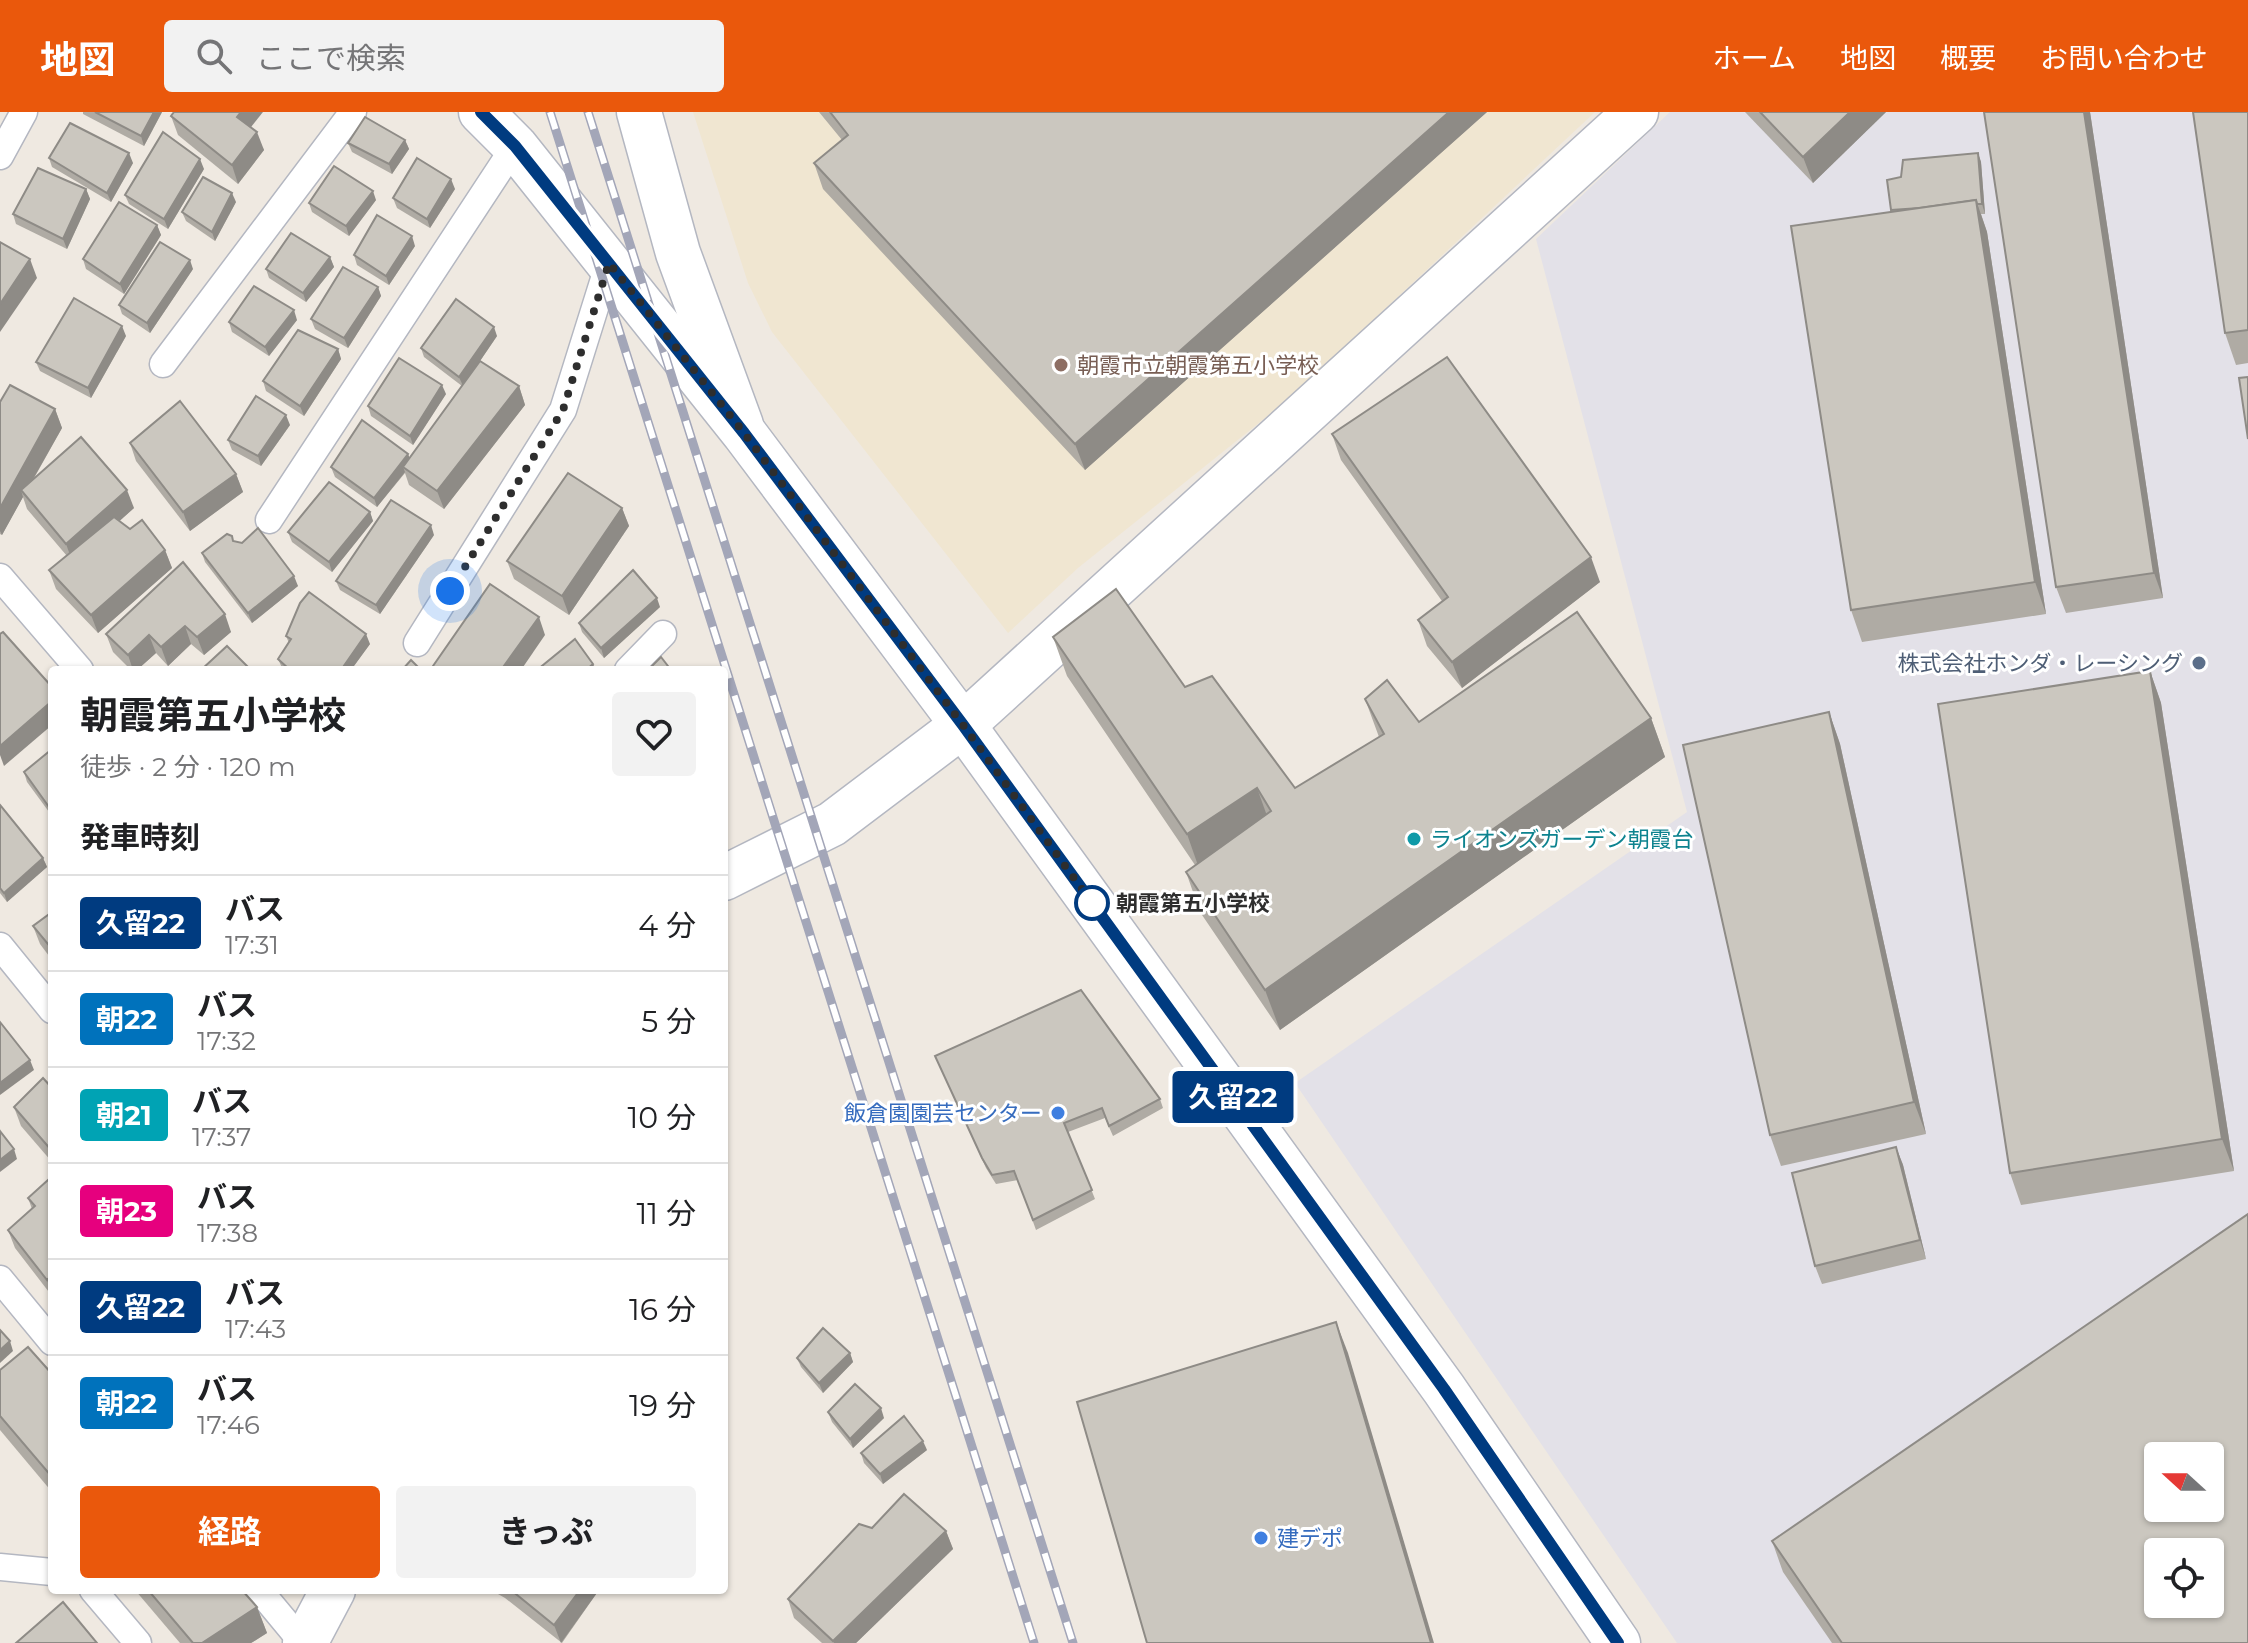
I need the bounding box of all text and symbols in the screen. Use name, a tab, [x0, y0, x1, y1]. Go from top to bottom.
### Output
search box	[164, 20, 724, 92]
icon: search	[192, 34, 236, 78]
text: 地図	[40, 36, 116, 83]
text: ここで検索	[256, 40, 406, 77]
text: ホーム	[1713, 41, 1796, 75]
text: 地図	[1840, 41, 1896, 75]
text: 概要	[1940, 41, 1996, 75]
text: お問い合わせ	[2040, 41, 2208, 75]
place label: 朝霞市立朝霞第五小学校	[1077, 352, 1319, 379]
marker: 朝霞市立朝霞第五小学校	[1052, 356, 1070, 374]
your location	[430, 571, 470, 611]
place label: 株式会社ホンダ・レーシング	[1897, 650, 2183, 677]
marker: 株式会社ホンダ・レーシング	[2190, 654, 2208, 672]
text: 朝霞第五小学校	[80, 692, 346, 739]
button: heart	[612, 692, 696, 776]
text: 徒歩 · 2 分 · 120 m	[80, 751, 296, 783]
text: 発車時刻	[80, 819, 200, 856]
place label: ライオンズガーデン朝霞台	[1430, 826, 1694, 853]
marker: ライオンズガーデン朝霞台	[1405, 830, 1423, 848]
marker: 朝霞第五小学校	[1075, 886, 1109, 920]
place label: 朝霞第五小学校	[1116, 890, 1270, 917]
text: バス	[225, 891, 285, 928]
text: 久留22	[96, 906, 185, 940]
text: 4 分	[638, 907, 696, 944]
text: 17:31	[225, 929, 279, 961]
text: バス	[197, 987, 257, 1024]
text: 朝22	[96, 1002, 157, 1036]
text: 5 分	[641, 1003, 696, 1040]
text: 17:32	[197, 1025, 256, 1057]
line badge: 久留22	[1177, 1071, 1289, 1123]
text: 久留22	[1188, 1080, 1278, 1114]
text: バス	[192, 1083, 252, 1120]
text: 朝21	[96, 1098, 152, 1132]
text: 10 分	[627, 1099, 696, 1136]
place label: 飯倉園園芸センター	[844, 1100, 1042, 1127]
marker: 飯倉園園芸センター	[1049, 1104, 1067, 1122]
text: 17:37	[192, 1121, 251, 1153]
text: バス	[197, 1179, 257, 1216]
text: 朝23	[96, 1194, 157, 1228]
text: 11 分	[636, 1195, 696, 1232]
text: 17:38	[197, 1217, 258, 1249]
text: バス	[225, 1275, 285, 1312]
text: 久留22	[96, 1290, 185, 1324]
text: 16 分	[629, 1291, 696, 1328]
text: 17:43	[225, 1313, 286, 1345]
text: バス	[197, 1371, 257, 1408]
text: 朝22	[96, 1386, 157, 1420]
text: 19 分	[629, 1387, 696, 1424]
text: 17:46	[197, 1409, 260, 1441]
north arrow	[2144, 1442, 2224, 1522]
map controls	[2144, 1442, 2224, 1618]
button: 経路	[80, 1486, 380, 1578]
button: きっぷ	[396, 1486, 696, 1578]
place label: 建デポ	[1277, 1525, 1343, 1552]
marker: 建デポ	[1252, 1529, 1270, 1547]
button: locate	[2144, 1538, 2224, 1618]

